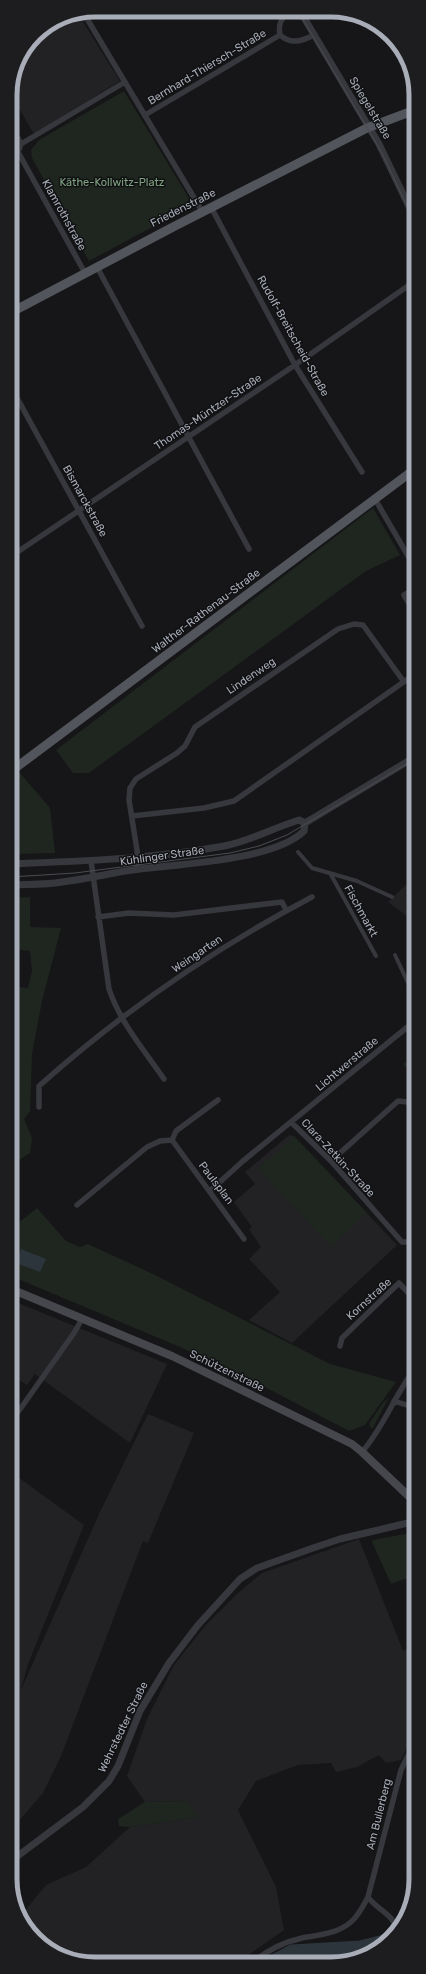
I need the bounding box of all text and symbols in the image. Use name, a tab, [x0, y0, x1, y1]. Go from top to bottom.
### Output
street label: Bernhard-Thiersch-Straße	[146, 26, 268, 108]
street label: Spiegelstraße	[346, 75, 394, 141]
park label: Käthe-Kollwitz-Platz	[60, 176, 165, 189]
street label: Klamrothstraße	[39, 177, 89, 253]
street label: Friedenstraße	[148, 186, 218, 230]
street label: Rudolf-Breitscheid-Straße	[254, 273, 332, 399]
street label: Thomas-Müntzer-Straße	[152, 371, 264, 453]
street label: Bismarckstraße	[60, 463, 110, 539]
street label: Walther-Rathenau-Straße	[149, 566, 263, 656]
street label: Lindenweg	[224, 655, 278, 697]
street label: Kühlinger Straße	[119, 844, 205, 868]
street label: Fischmarkt	[341, 883, 381, 940]
street label: Weingarten	[169, 932, 225, 976]
street label: Lichtwerstraße	[313, 1034, 381, 1094]
street label: Clara-Zetkin-Straße	[298, 1116, 378, 1200]
street label: Paulsplan	[196, 1159, 236, 1207]
street label: Kornstraße	[344, 1275, 394, 1323]
street label: Schützenstraße	[187, 1347, 267, 1395]
street label: Wehrstedter Straße	[95, 1680, 151, 1774]
street label: Am Bullerberg	[364, 1777, 394, 1851]

